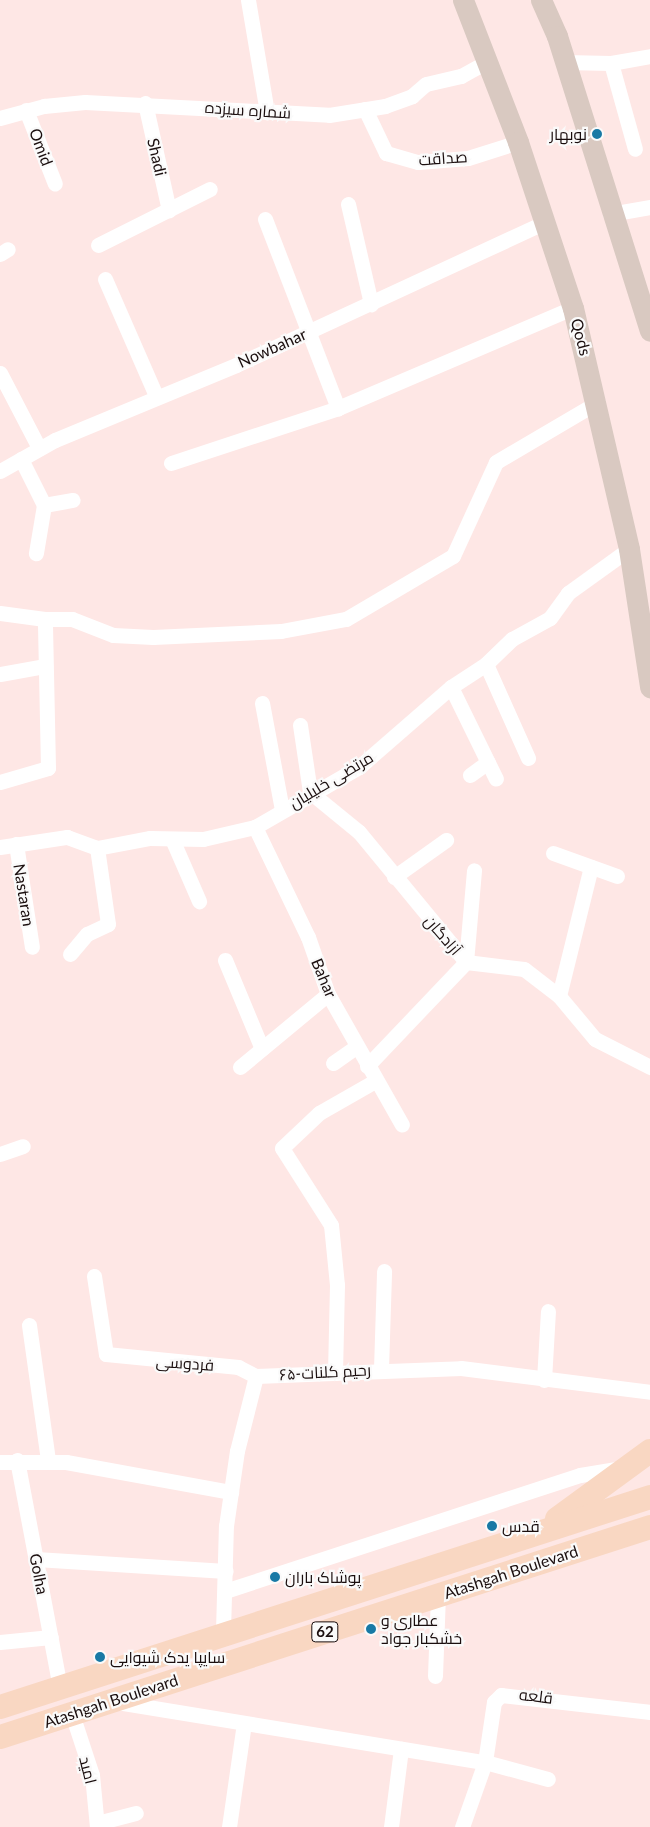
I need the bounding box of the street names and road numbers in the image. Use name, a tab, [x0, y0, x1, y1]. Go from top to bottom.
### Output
street label: شماره سیزده	[204, 97, 292, 123]
street label: Omid	[25, 126, 57, 168]
street label: Shadi	[143, 136, 171, 178]
street label: صداقت	[418, 147, 468, 169]
street label: Qods	[567, 316, 595, 358]
street label: Nowbahar	[235, 324, 309, 372]
street label: مرتضی خلیلیان	[285, 747, 377, 813]
street label: Nastaran	[10, 862, 38, 928]
street label: آزادگان	[420, 911, 466, 959]
street label: Bahar	[307, 955, 341, 1001]
street label: فردوسی	[155, 1351, 215, 1375]
street label: ۶۵-رحیم کلنات	[279, 1360, 371, 1384]
street label: Atashgah Boulevard	[441, 1541, 581, 1603]
street label: Golha	[26, 1552, 52, 1596]
road number: 62	[311, 1620, 339, 1644]
street label: Atashgah Boulevard	[41, 1670, 181, 1732]
street label: قلعه	[518, 1684, 554, 1708]
street label: امید	[75, 1754, 101, 1786]

